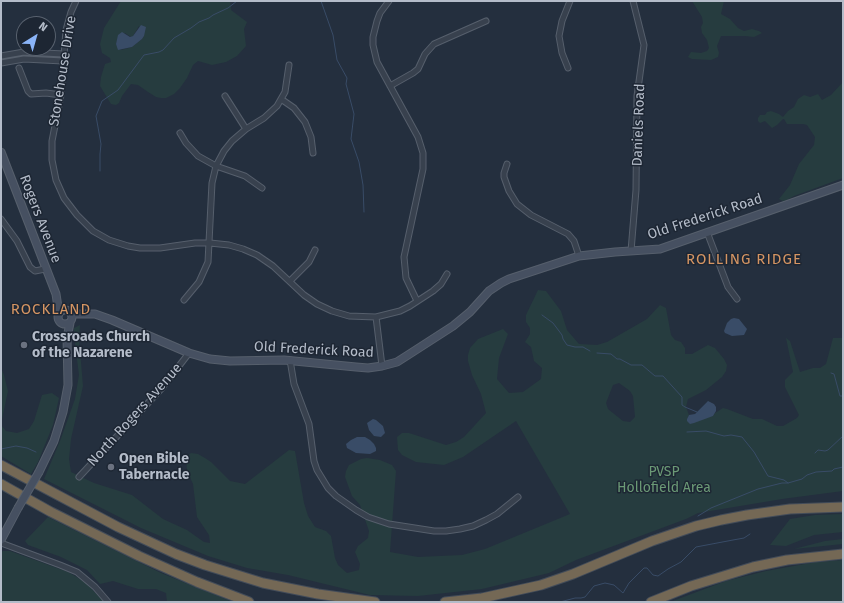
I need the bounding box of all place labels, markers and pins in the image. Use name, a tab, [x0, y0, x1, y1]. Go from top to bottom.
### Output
place label: Crossroads Church of the Nazarene	[32, 329, 150, 362]
marker: Crossroads Church of the Nazarene	[19, 340, 29, 350]
place label: Open Bible Tabernacle	[119, 451, 190, 484]
marker: Open Bible Tabernacle	[106, 462, 116, 472]

